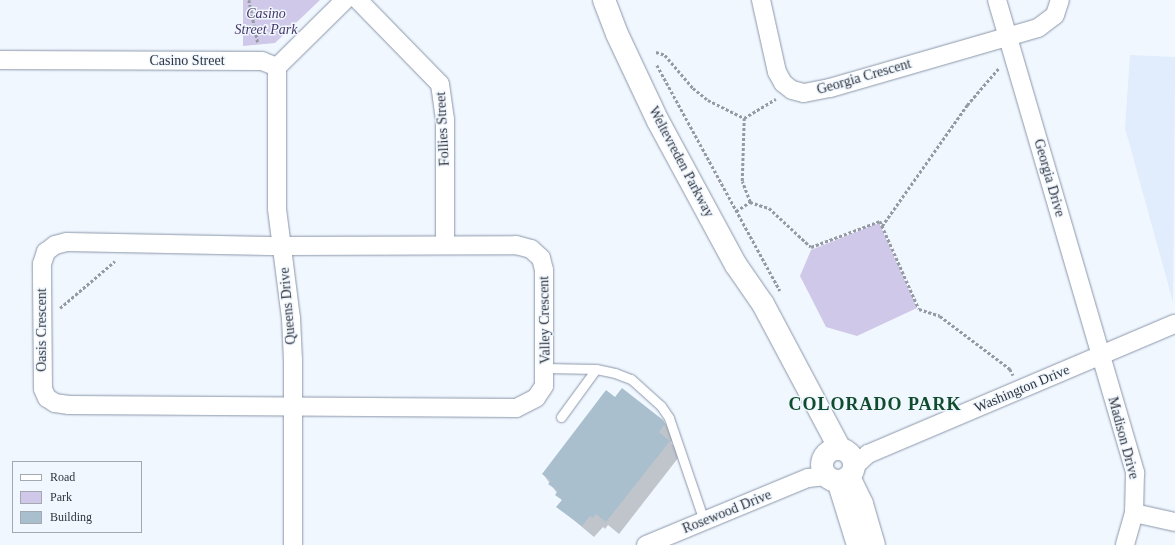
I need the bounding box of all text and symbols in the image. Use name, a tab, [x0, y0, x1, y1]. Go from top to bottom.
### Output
park label: Casino Street Park	[235, 6, 297, 38]
street label: Casino Street	[149, 53, 225, 69]
street label: Georgia Crescent	[815, 56, 913, 98]
street label: Follies Street	[433, 91, 453, 167]
street label: Weltevreden Parkway	[645, 104, 717, 220]
street label: Georgia Drive	[1030, 137, 1068, 219]
street label: Queens Drive	[276, 267, 300, 345]
street label: Valley Crescent	[536, 276, 554, 364]
street label: Oasis Crescent	[34, 288, 50, 372]
street label: Washington Drive	[972, 361, 1072, 417]
district label: COLORADO PARK	[788, 393, 962, 415]
street label: Madison Drive	[1104, 395, 1142, 481]
legend	[12, 461, 142, 533]
text: Road	[50, 470, 75, 484]
street label: Rosewood Drive	[680, 487, 774, 537]
text: Park	[50, 490, 72, 504]
text: Building	[50, 510, 92, 524]

